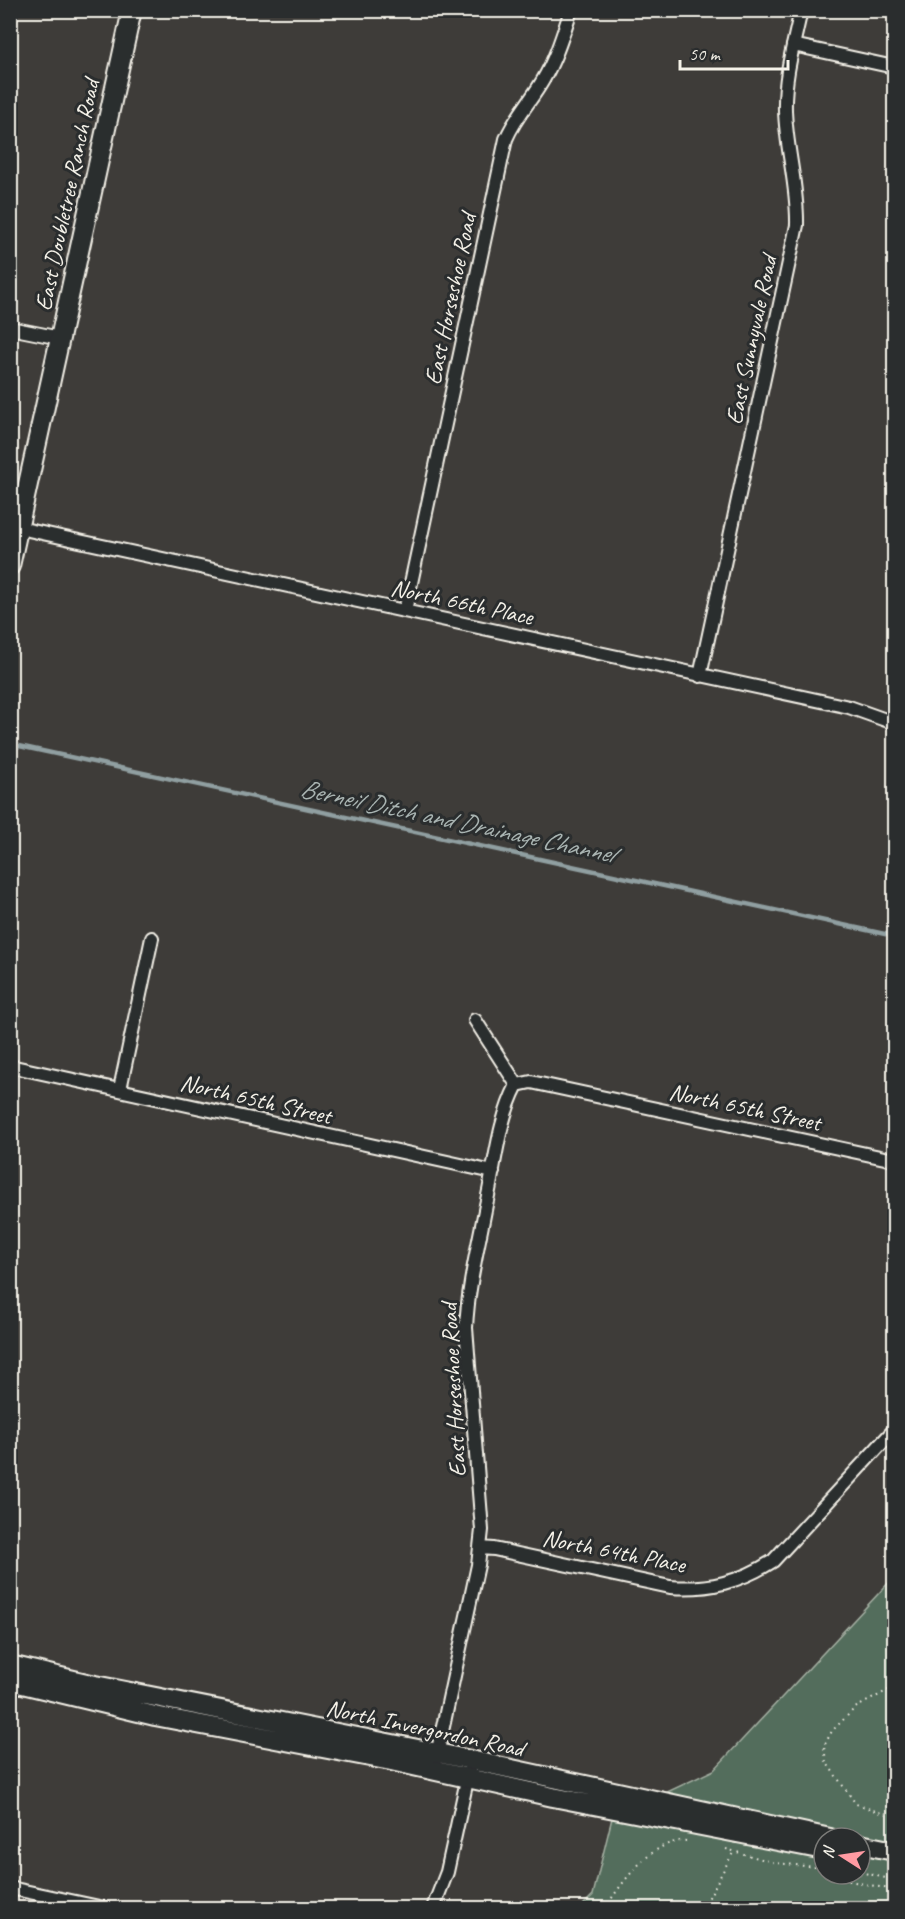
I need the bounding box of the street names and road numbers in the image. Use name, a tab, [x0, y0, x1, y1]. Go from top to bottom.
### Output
street label: East Doubletree Ranch Road	[28, 73, 107, 313]
street label: East Horseshoe Road	[417, 207, 483, 387]
street label: East Sunnyvale Road	[719, 250, 784, 427]
street label: North 66th Place	[388, 572, 538, 632]
street label: North 65th Street	[178, 1067, 336, 1131]
street label: North 65th Street	[666, 1076, 826, 1138]
street label: East Horseshoe Road	[433, 1299, 473, 1478]
street label: North 64th Place	[540, 1523, 690, 1580]
street label: North Invergordon Road	[324, 1692, 530, 1764]

